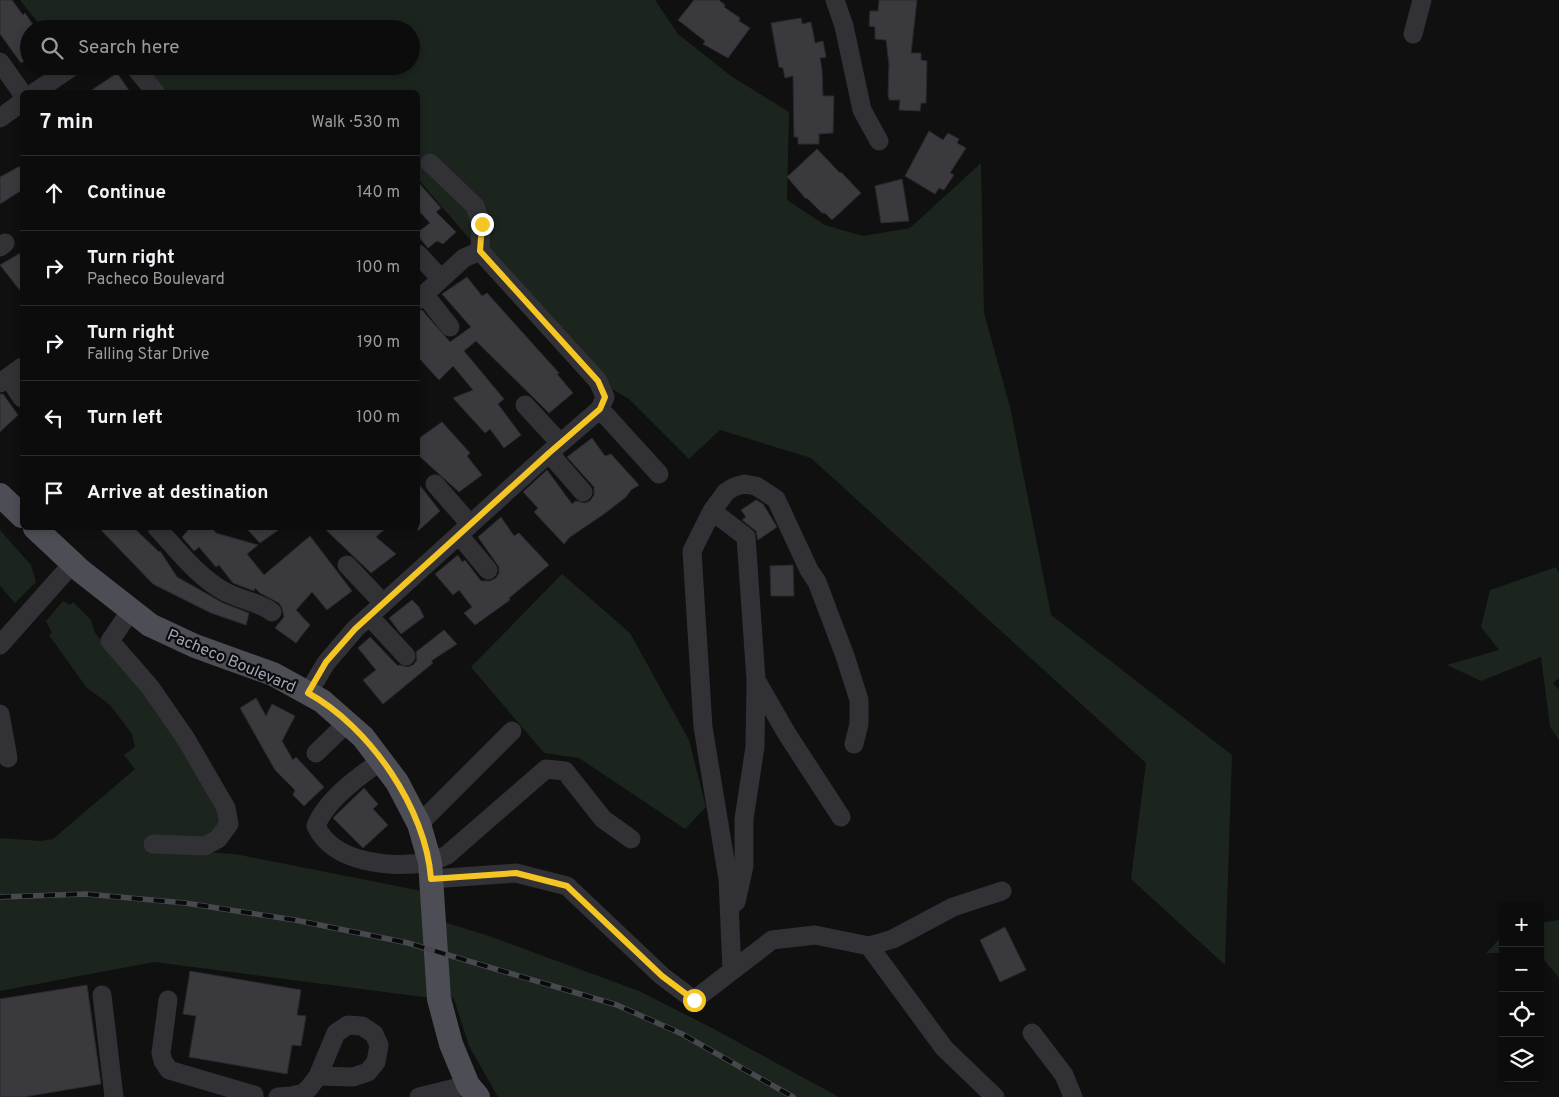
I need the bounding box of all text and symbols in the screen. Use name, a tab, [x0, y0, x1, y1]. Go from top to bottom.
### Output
search box	[20, 20, 420, 75]
icon: search	[38, 34, 66, 62]
text: Search here	[78, 36, 180, 60]
text: 7 min	[40, 109, 93, 136]
text: Walk · 530 m	[311, 113, 400, 133]
icon: ahead	[40, 179, 68, 207]
text: Continue	[87, 181, 166, 205]
text: 140 m	[357, 183, 400, 203]
route end	[471, 213, 494, 236]
text: Turn right	[87, 246, 175, 270]
icon: right	[40, 254, 68, 282]
text: 100 m	[356, 258, 400, 278]
text: Pacheco Boulevard	[87, 270, 225, 290]
text: Turn right	[87, 321, 175, 345]
icon: right	[40, 329, 68, 357]
text: 190 m	[357, 333, 400, 353]
text: Falling Star Drive	[87, 345, 209, 365]
icon: left	[40, 404, 68, 432]
text: Turn left	[87, 406, 163, 430]
text: 100 m	[356, 408, 400, 428]
icon: arrive	[40, 479, 68, 507]
text: Arrive at destination	[87, 481, 268, 505]
street label: Pacheco Boulevard	[164, 626, 299, 698]
map controls	[1499, 902, 1544, 1082]
button: +	[1499, 902, 1544, 947]
button: −	[1499, 947, 1544, 992]
route start	[683, 989, 706, 1012]
button: locate	[1499, 992, 1544, 1037]
button: layers	[1499, 1037, 1544, 1082]

